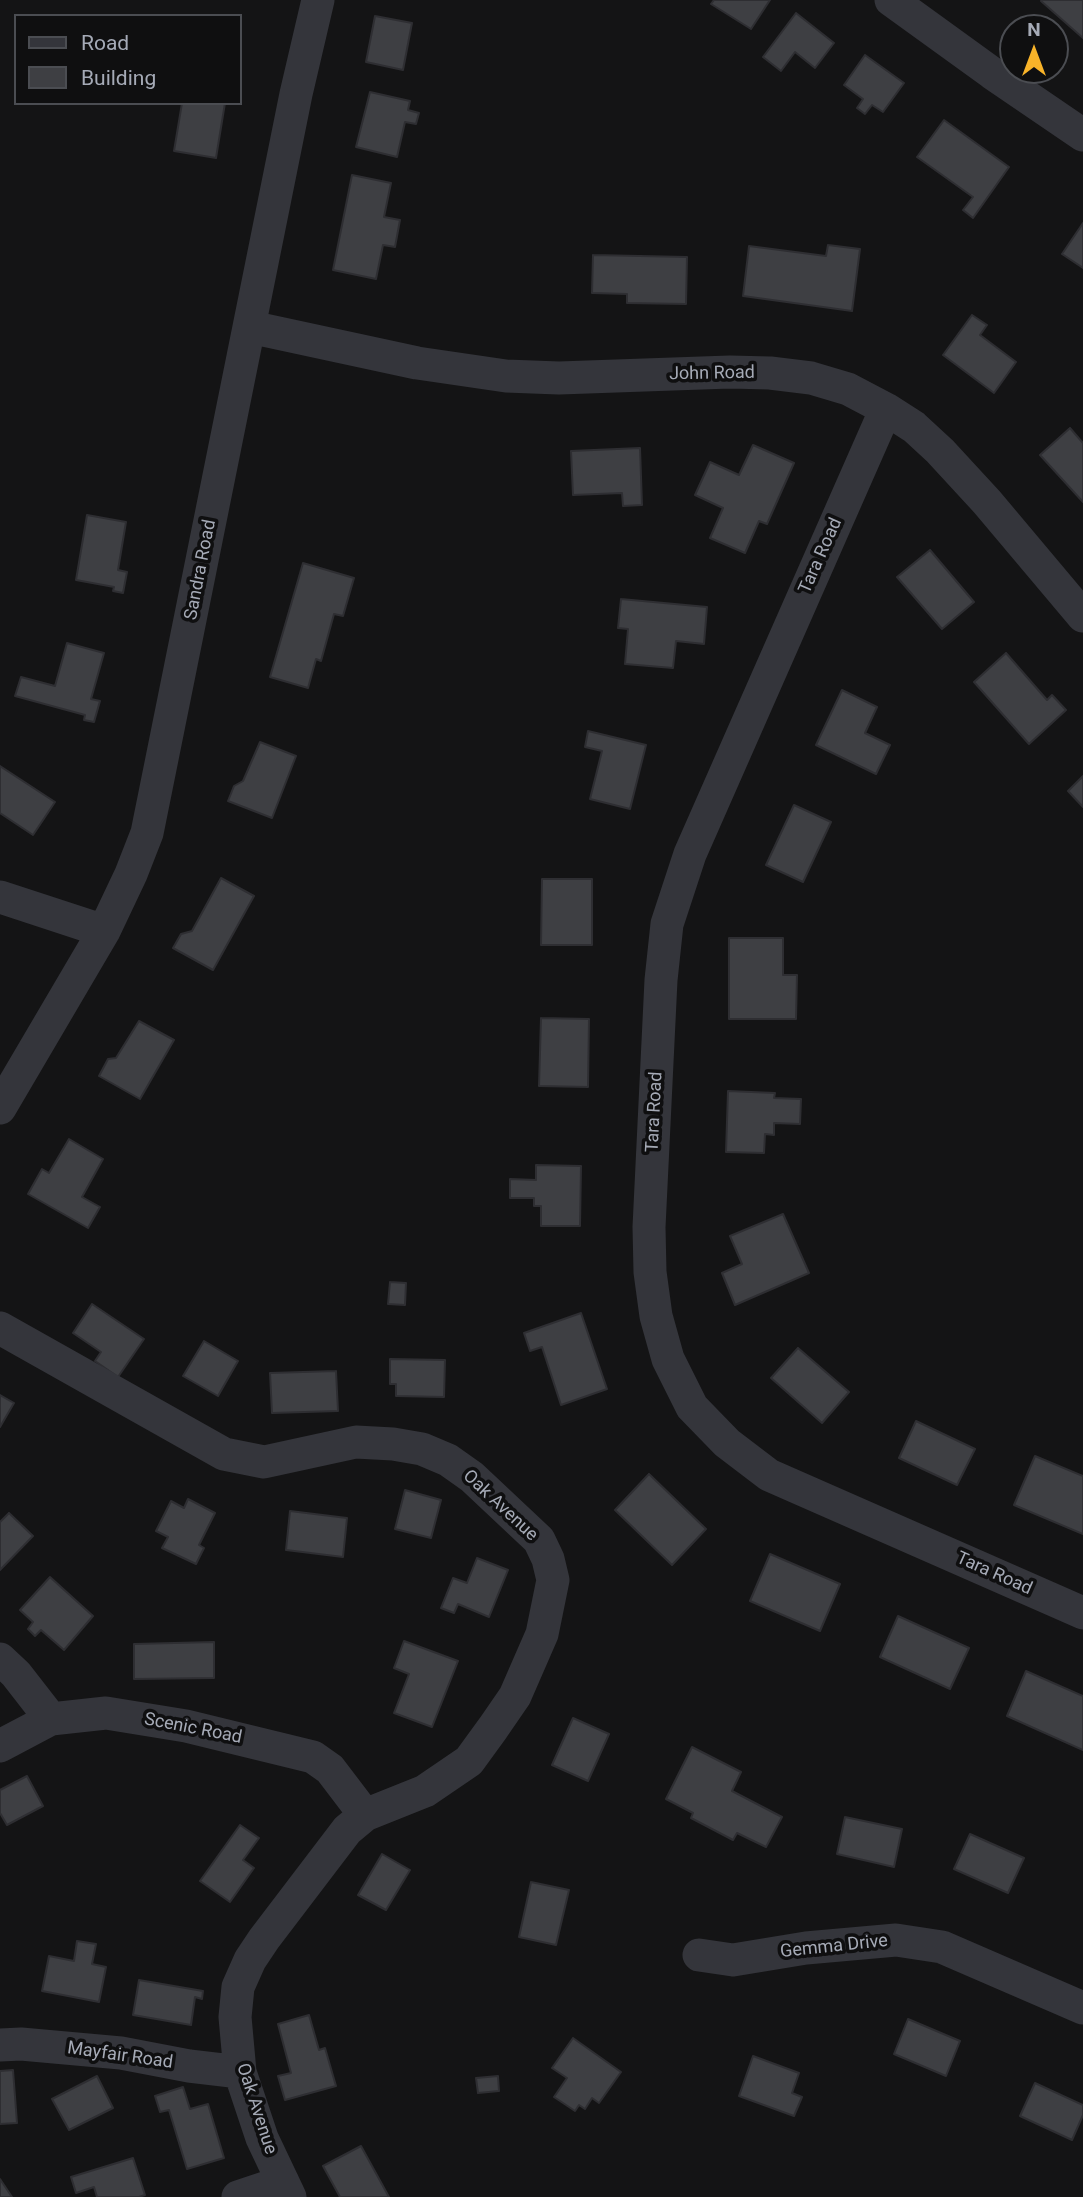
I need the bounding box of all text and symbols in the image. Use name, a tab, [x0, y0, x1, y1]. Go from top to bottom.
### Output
legend	[14, 14, 242, 105]
north arrow	[999, 14, 1069, 84]
text: N	[1027, 18, 1041, 41]
text: Road	[81, 31, 129, 55]
text: Building	[81, 66, 156, 90]
street label: John Road	[669, 362, 755, 386]
street label: Tara Road	[795, 515, 847, 597]
street label: Sandra Road	[181, 518, 221, 622]
street label: Tara Road	[642, 1071, 668, 1153]
street label: Oak Avenue	[458, 1466, 542, 1546]
street label: Tara Road	[953, 1548, 1035, 1600]
street label: Scenic Road	[142, 1709, 244, 1749]
street label: Gemma Drive	[779, 1931, 889, 1963]
street label: Mayfair Road	[66, 2038, 174, 2074]
street label: Oak Avenue	[231, 2061, 281, 2157]

